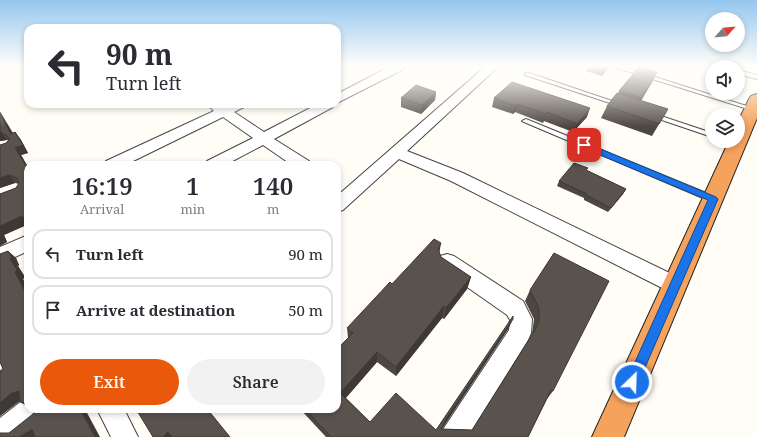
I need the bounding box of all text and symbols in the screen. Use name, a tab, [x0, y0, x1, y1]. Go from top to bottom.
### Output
north arrow	[705, 12, 745, 52]
map controls	[705, 12, 745, 148]
text: 90 m	[106, 35, 173, 73]
icon: left	[40, 40, 92, 92]
button: sound	[705, 60, 745, 100]
text: Turn left	[106, 71, 181, 95]
button: layers	[705, 108, 745, 148]
pin	[567, 128, 601, 162]
icon: arrive	[573, 134, 595, 156]
text: 16:19	[72, 169, 133, 202]
text: 1	[186, 169, 200, 202]
text: 140	[253, 169, 293, 202]
text: Arrival	[80, 200, 124, 218]
text: min	[180, 200, 205, 218]
text: m	[267, 200, 279, 218]
icon: left	[42, 243, 64, 265]
text: Turn left	[76, 244, 144, 264]
text: 90 m	[288, 244, 323, 264]
icon: arrive	[42, 299, 64, 321]
text: Arrive at destination	[76, 300, 235, 320]
text: 50 m	[288, 300, 323, 320]
button: Exit	[40, 359, 179, 405]
button: Share	[187, 359, 325, 405]
position arrow	[611, 361, 653, 403]

